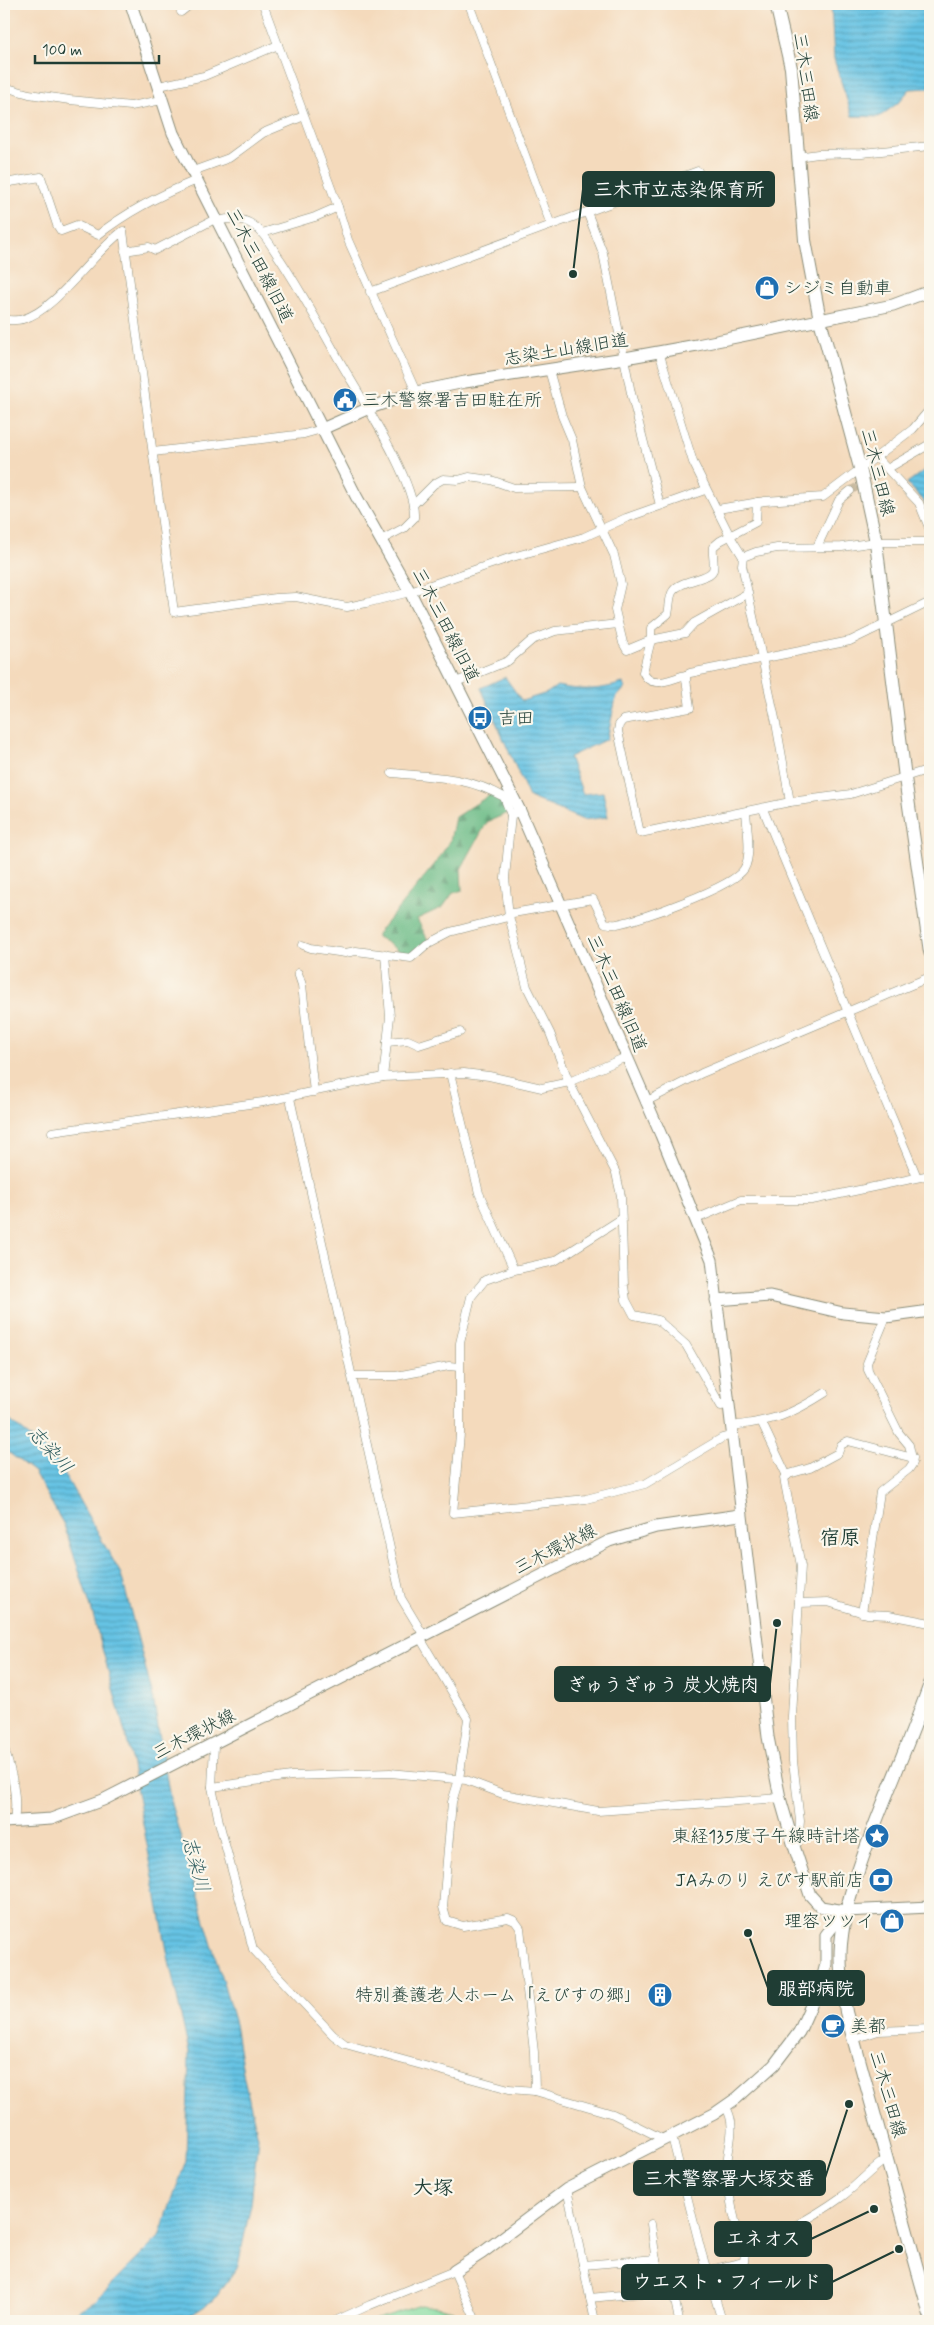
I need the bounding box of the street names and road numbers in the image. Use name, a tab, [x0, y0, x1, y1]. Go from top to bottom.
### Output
street label: 三木三田線	[787, 31, 823, 123]
street label: 三木三田線旧道	[220, 204, 298, 327]
street label: 志染土山線旧道	[502, 328, 630, 372]
street label: 三木三田線	[854, 426, 900, 519]
street label: 三木三田線旧道	[406, 564, 484, 687]
street label: 三木三田線旧道	[580, 931, 652, 1056]
street label: 三木環状線	[510, 1519, 601, 1581]
street label: 三木環状線	[149, 1704, 240, 1766]
street label: 三木三田線	[863, 2048, 911, 2141]

